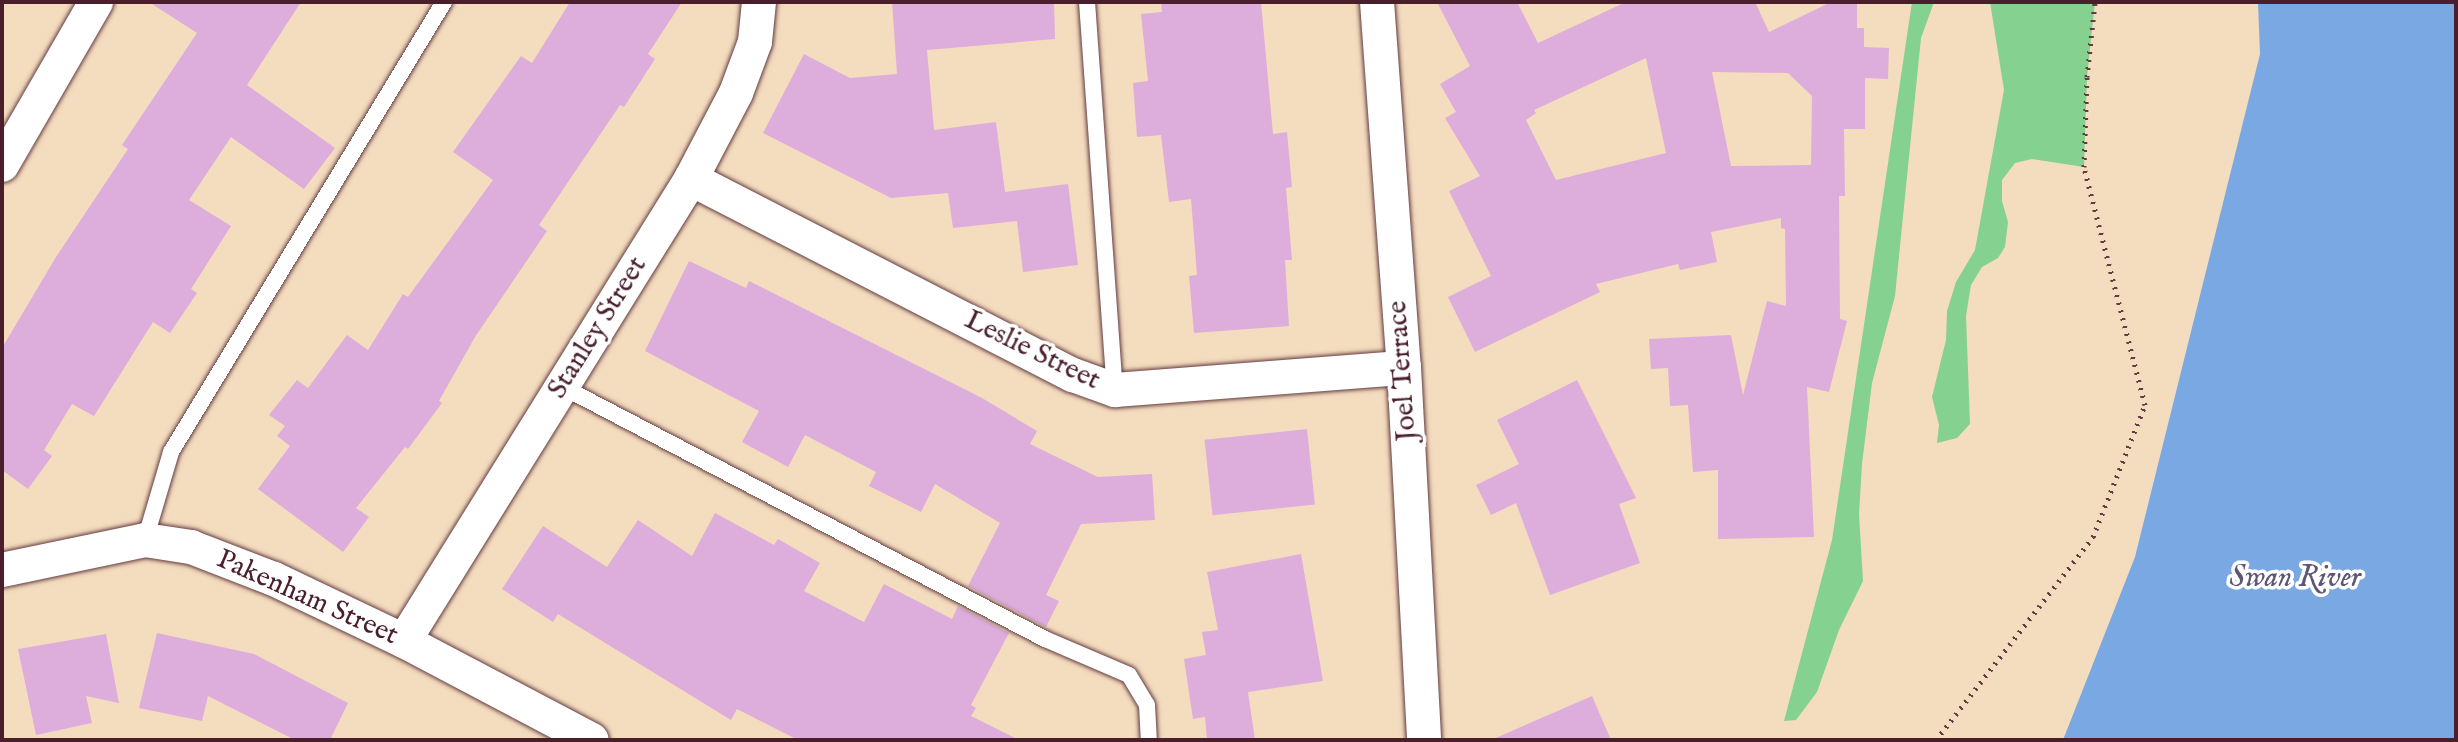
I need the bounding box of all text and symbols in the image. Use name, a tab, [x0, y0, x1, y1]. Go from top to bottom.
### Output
street label: Stanley Street	[541, 251, 655, 405]
street label: Joel Terrace	[1381, 300, 1425, 442]
street label: Leslie Street	[959, 304, 1105, 398]
street label: Pakenham Street	[211, 543, 403, 653]
water label: Swan River	[2229, 560, 2361, 596]

